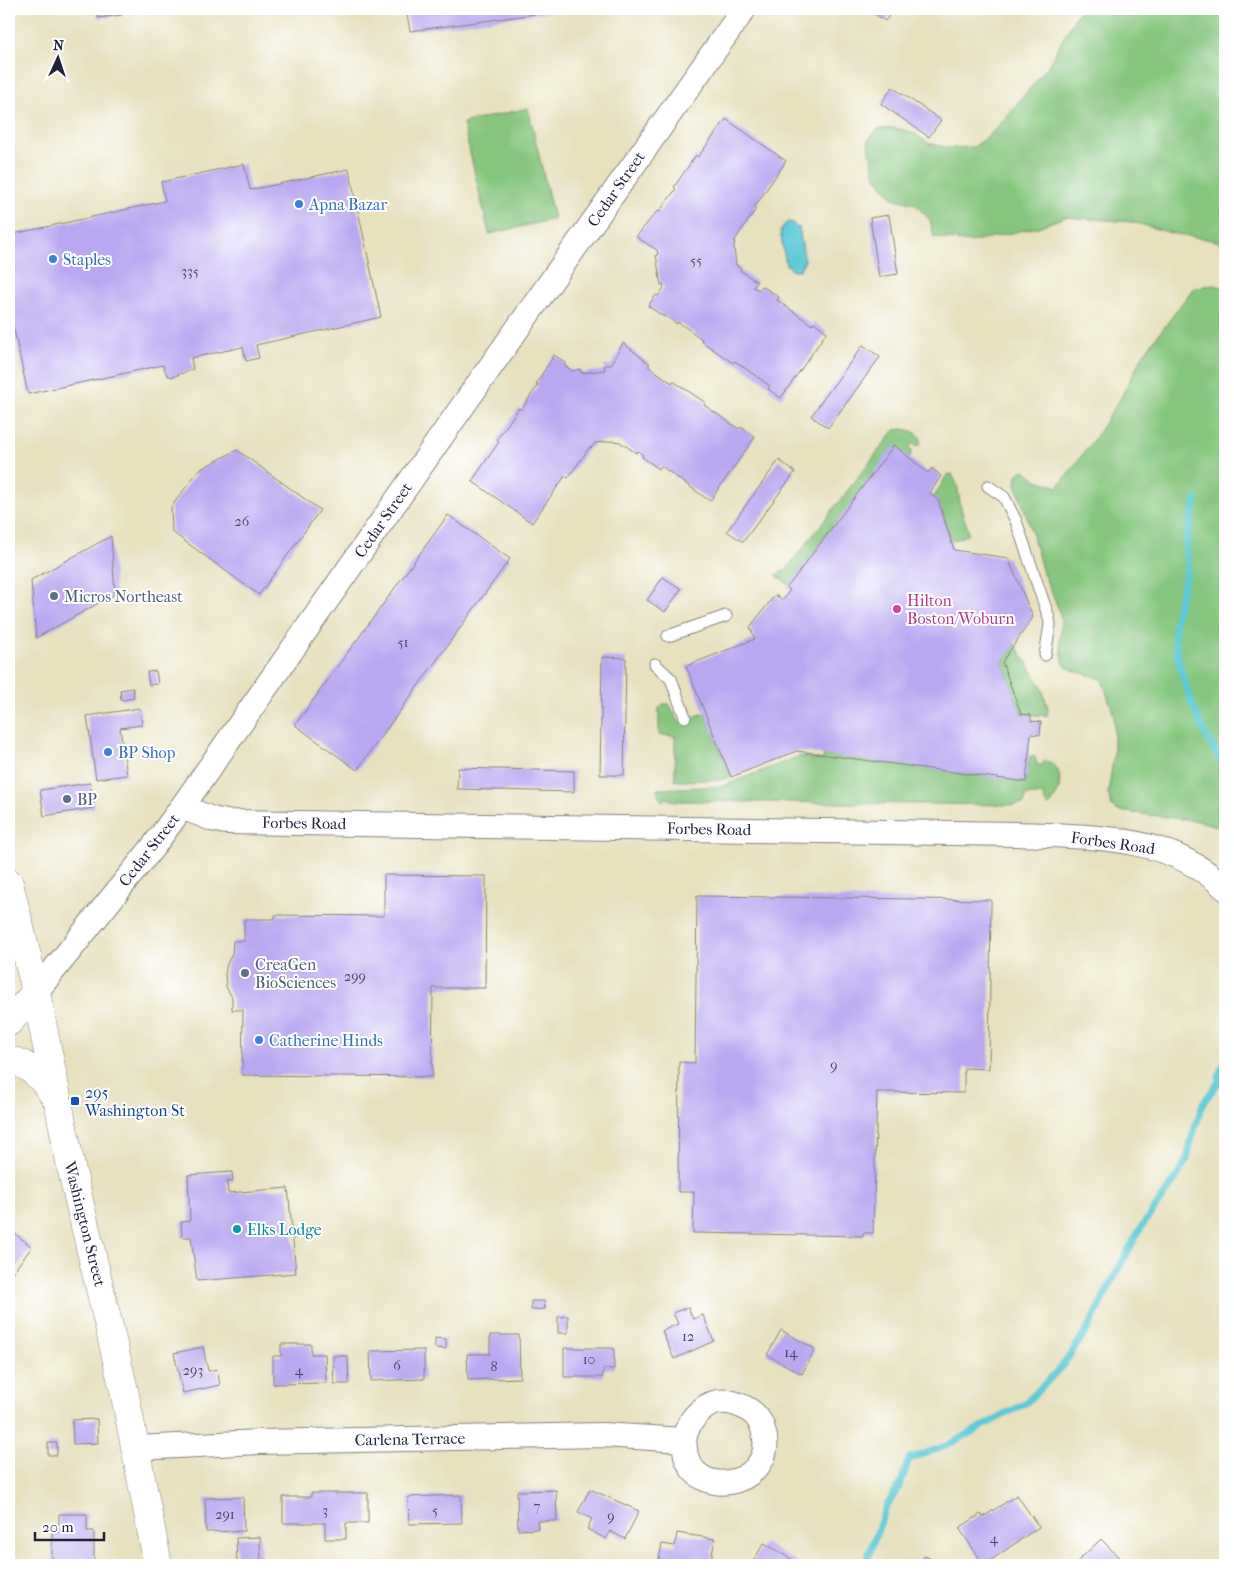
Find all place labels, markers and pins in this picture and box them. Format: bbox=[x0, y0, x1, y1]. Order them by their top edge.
place label: Apna Bazar bbox=[308, 195, 387, 214]
marker: Apna Bazar bbox=[293, 198, 305, 210]
place label: Staples bbox=[63, 250, 111, 269]
marker: Staples bbox=[47, 253, 59, 265]
place label: Micros Northeast bbox=[64, 587, 183, 606]
marker: Micros Northeast bbox=[48, 590, 60, 602]
place label: Hilton Boston/Woburn bbox=[907, 591, 1015, 628]
marker: Hilton Boston/Woburn bbox=[891, 603, 903, 615]
place label: BP Shop bbox=[118, 743, 176, 762]
marker: BP Shop bbox=[102, 746, 114, 758]
place label: BP bbox=[77, 790, 97, 809]
marker: BP bbox=[61, 793, 73, 805]
place label: CreaGen BioSciences bbox=[255, 955, 336, 992]
marker: CreaGen BioSciences bbox=[239, 967, 251, 979]
place label: Catherine Hinds bbox=[269, 1031, 383, 1050]
marker: Catherine Hinds bbox=[253, 1034, 265, 1046]
place label: 295 Washington St bbox=[84, 1083, 185, 1120]
marker: 295 Washington St bbox=[69, 1095, 81, 1107]
place label: Elks Lodge bbox=[247, 1220, 322, 1239]
marker: Elks Lodge bbox=[231, 1223, 243, 1235]

